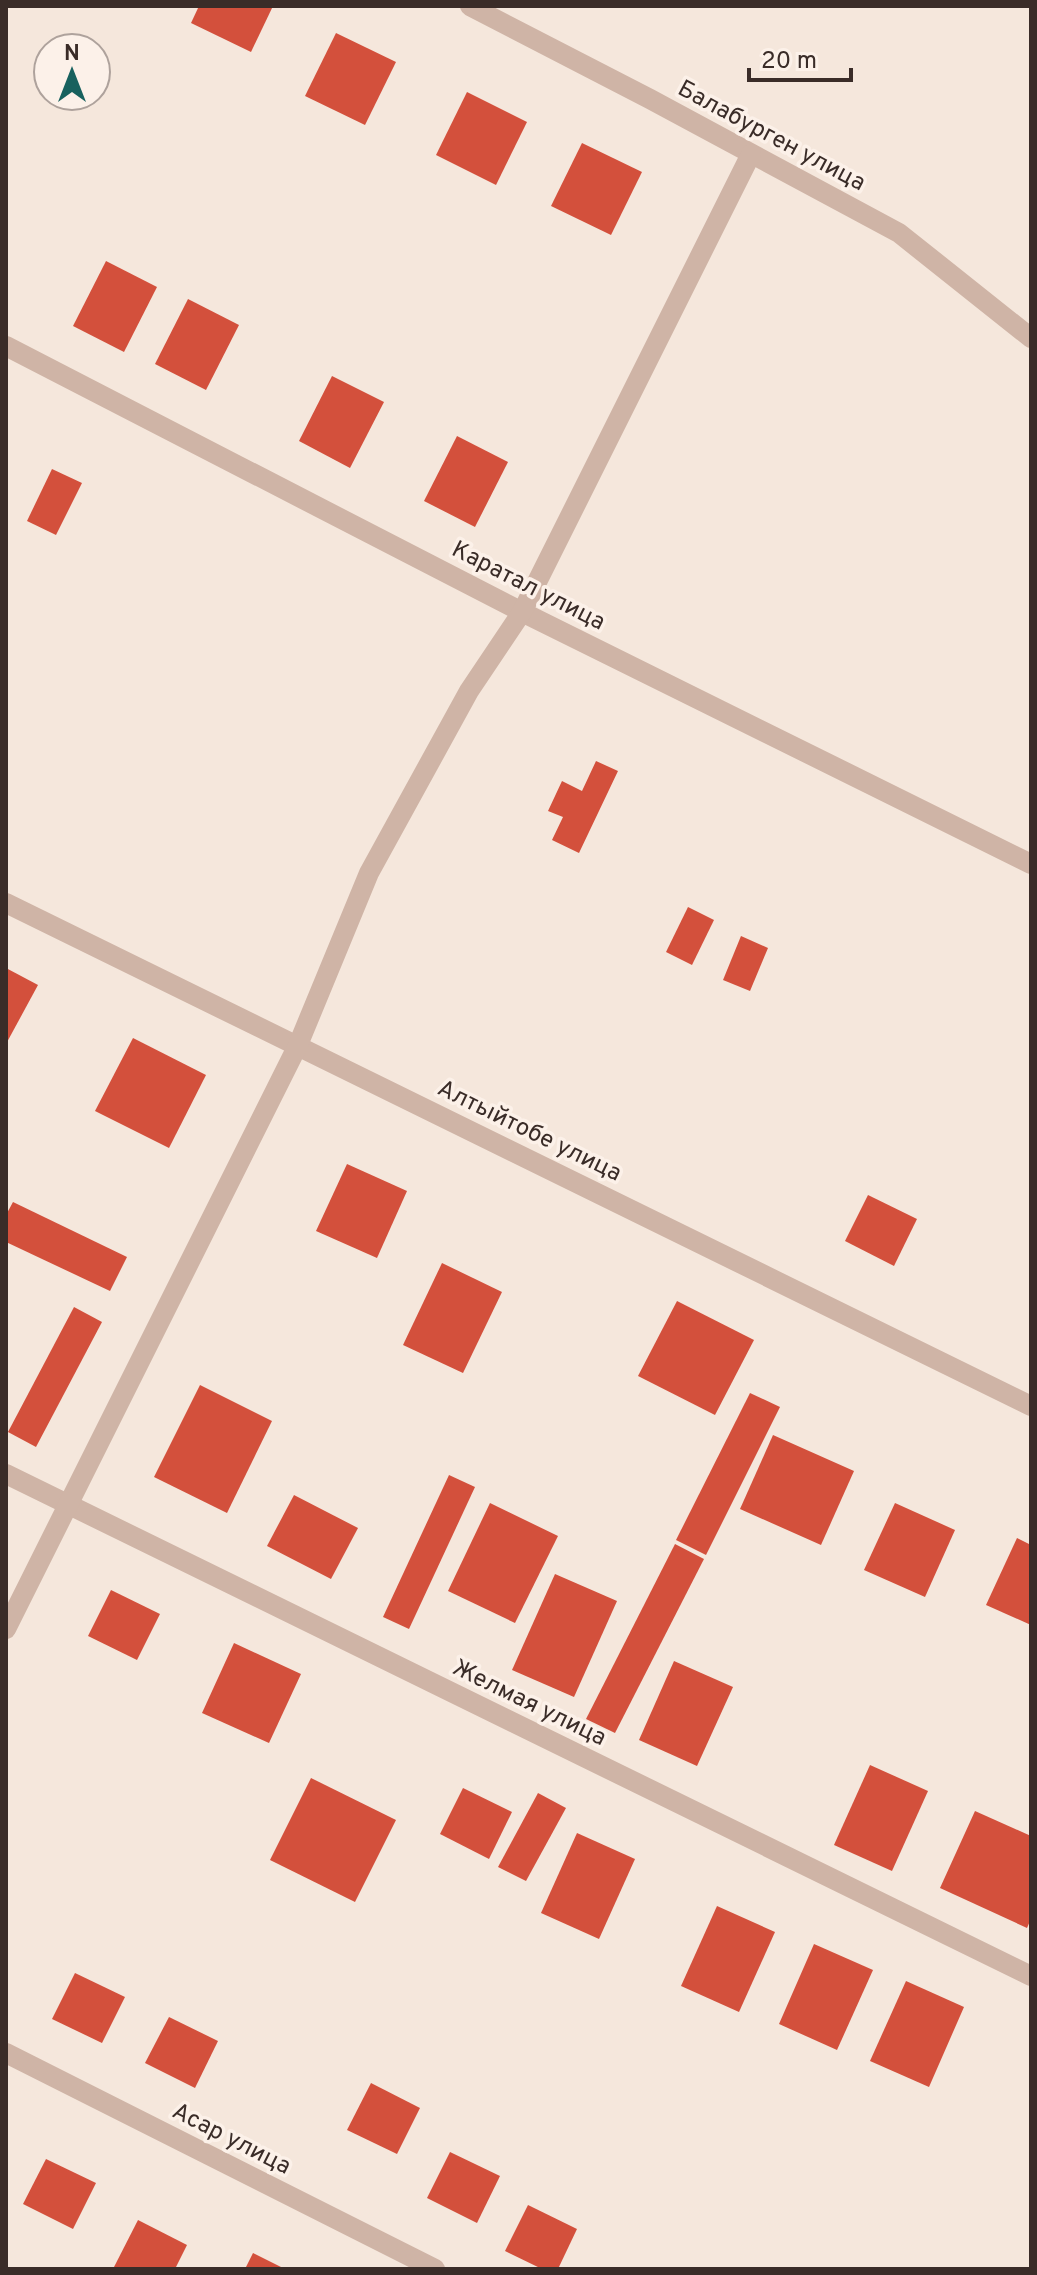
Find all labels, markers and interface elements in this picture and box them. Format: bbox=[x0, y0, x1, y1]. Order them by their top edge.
north arrow bbox=[32, 32, 112, 112]
scale bar bbox=[749, 32, 851, 82]
text: N bbox=[64, 41, 80, 68]
text: 20 m bbox=[761, 47, 817, 77]
street label: Балабурген улица bbox=[672, 75, 870, 199]
street label: Каратал улица bbox=[446, 535, 610, 638]
street label: Алтыйтобе улица bbox=[432, 1074, 626, 1189]
street label: Желмая улица bbox=[447, 1654, 611, 1754]
street label: Асар улица bbox=[167, 2097, 296, 2183]

